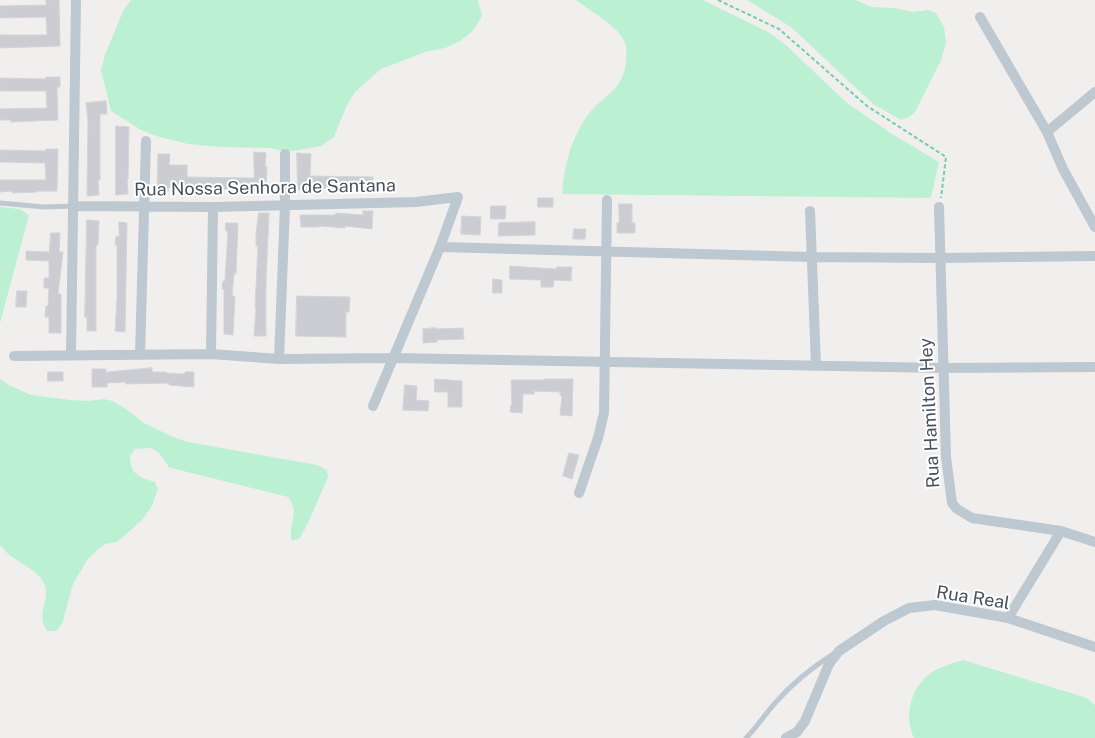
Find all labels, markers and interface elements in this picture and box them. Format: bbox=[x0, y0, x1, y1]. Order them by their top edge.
street label: Rua Nossa Senhora de Santana bbox=[134, 175, 396, 201]
street label: Rua Hamilton Hey bbox=[915, 337, 945, 489]
street label: Rua Real bbox=[935, 582, 1011, 614]

